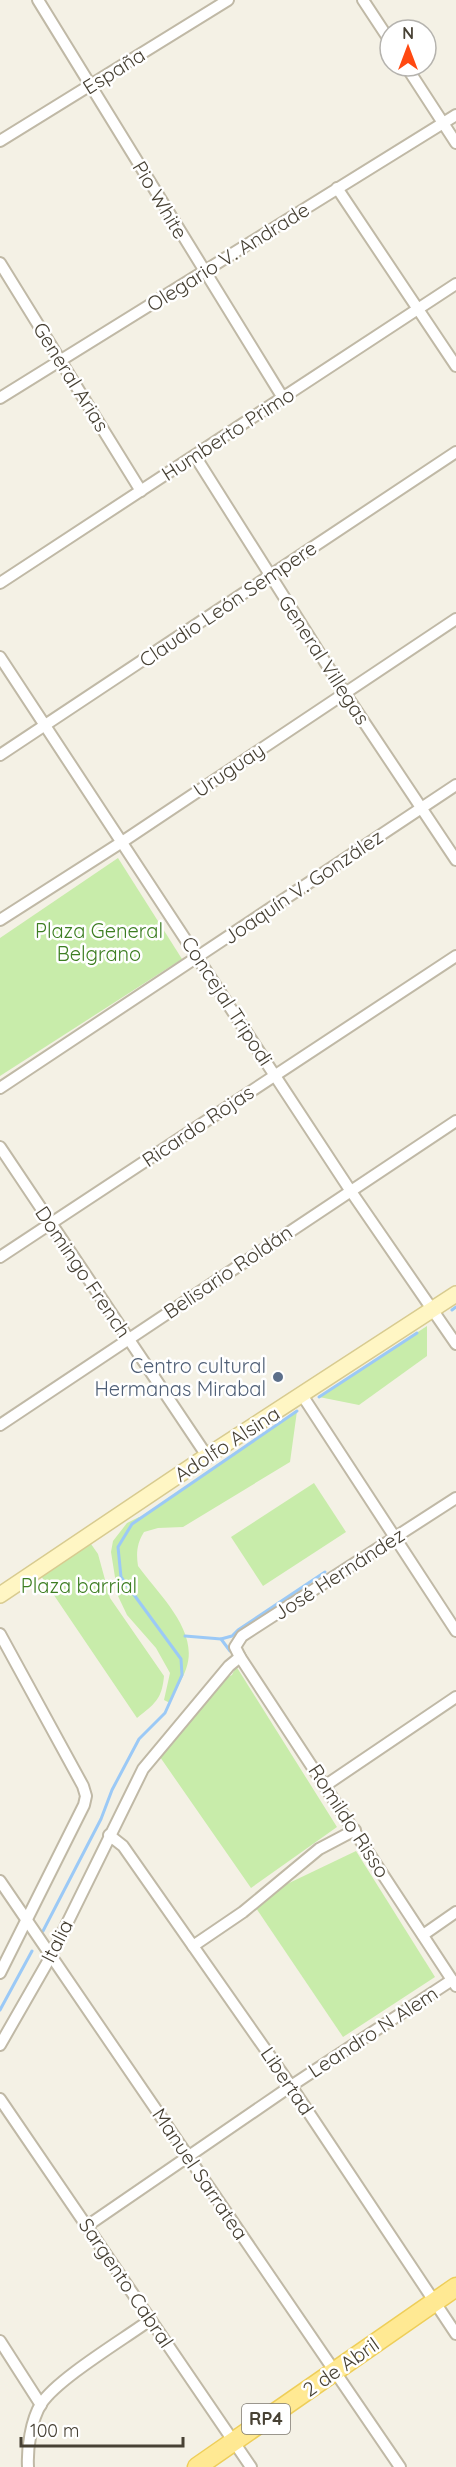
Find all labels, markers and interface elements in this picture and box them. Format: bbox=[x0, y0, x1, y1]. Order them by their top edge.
north arrow bbox=[378, 18, 438, 78]
text: N bbox=[402, 23, 414, 43]
street label: España bbox=[78, 42, 149, 99]
street label: Pio White bbox=[127, 156, 193, 243]
street label: Olegario V. Andrade bbox=[142, 196, 314, 317]
street label: General Arias bbox=[28, 317, 115, 436]
street label: Humberto Primo bbox=[157, 381, 299, 486]
street label: Claudio León Sempere bbox=[134, 535, 321, 672]
street label: General Villegas bbox=[273, 590, 376, 729]
street label: Uruguay bbox=[188, 737, 269, 802]
street label: Joaquín V. González bbox=[218, 824, 387, 949]
park label: Plaza General Belgrano bbox=[35, 918, 163, 966]
street label: Concejal Tripodi bbox=[176, 931, 279, 1070]
street label: Ricardo Rojas bbox=[137, 1079, 258, 1172]
street label: Domingo French bbox=[30, 1201, 137, 1342]
street label: Belisario Roldán bbox=[159, 1219, 297, 1324]
place label: Centro cultural Hermanas Mirabal bbox=[94, 1353, 266, 1401]
marker: Centro cultural Hermanas Mirabal bbox=[271, 1370, 285, 1384]
street label: Adolfo Alsina bbox=[169, 1400, 284, 1487]
street label: José Hernández bbox=[268, 1522, 409, 1625]
park label: Plaza barrial bbox=[21, 1573, 137, 1598]
street label: Romildo Risso bbox=[303, 1759, 395, 1882]
street label: Italia bbox=[35, 1915, 78, 1966]
street label: Leandro N Alem bbox=[303, 1980, 442, 2083]
street label: Libertad bbox=[256, 2042, 319, 2120]
street label: Manuel Sarratea bbox=[147, 2103, 254, 2244]
street label: Sargento Cabral bbox=[74, 2213, 179, 2352]
street label: 2 de Abril bbox=[298, 2331, 384, 2402]
road number: RP4 bbox=[242, 2404, 290, 2434]
scale bar bbox=[21, 2410, 183, 2448]
text: 100 m bbox=[30, 2419, 79, 2442]

